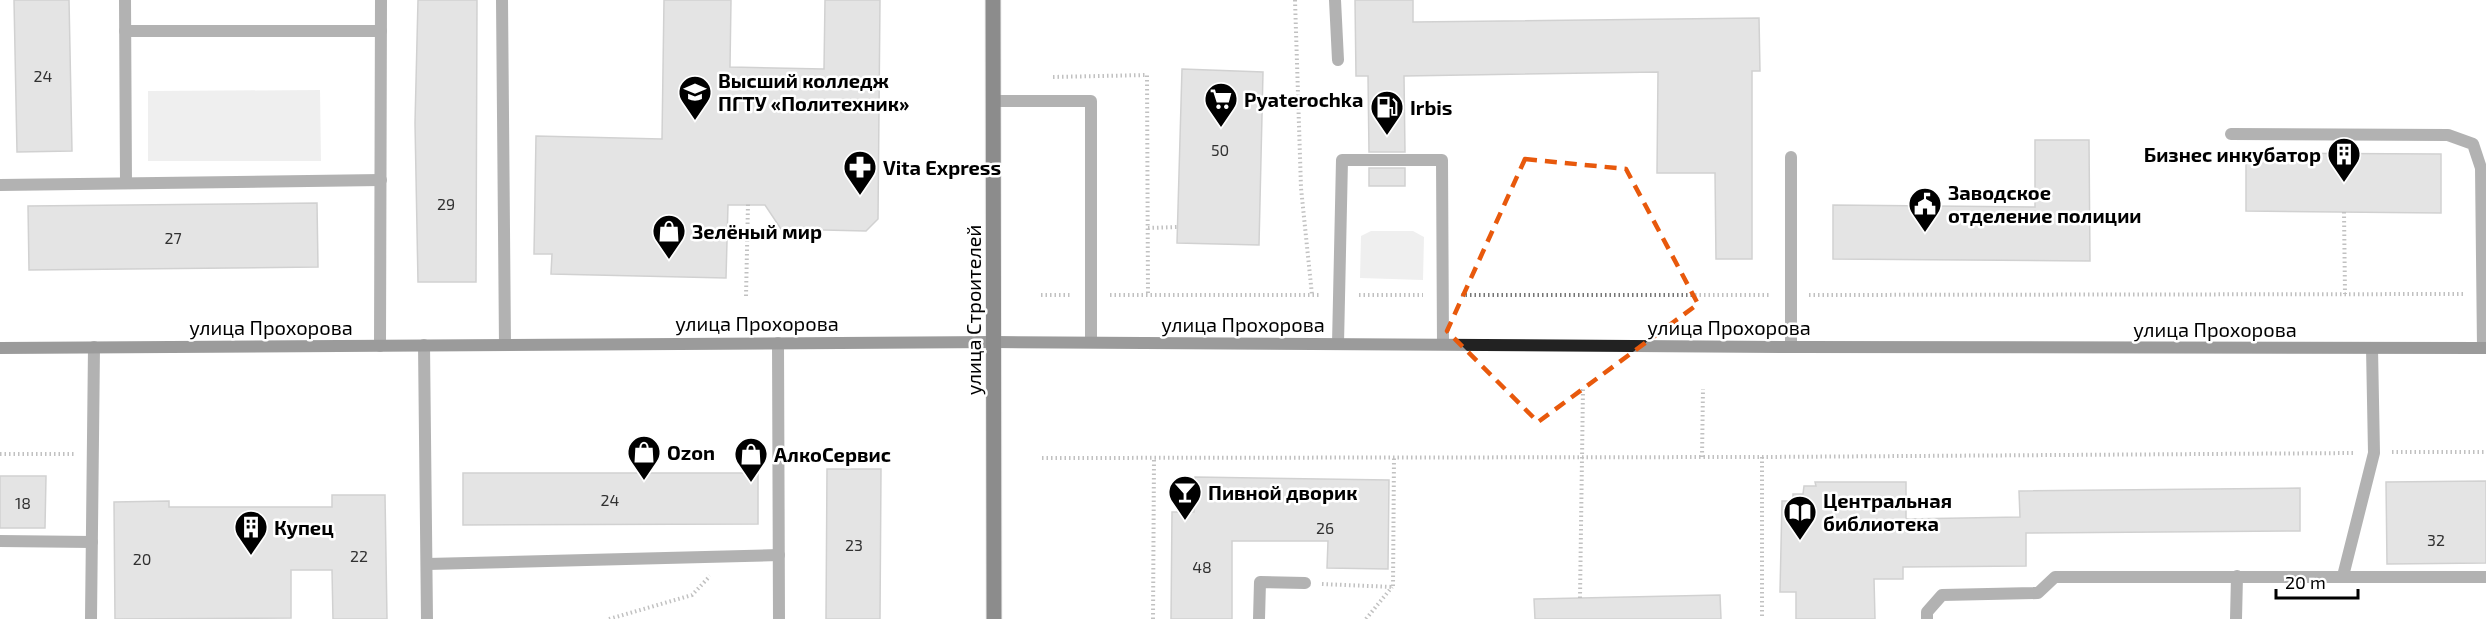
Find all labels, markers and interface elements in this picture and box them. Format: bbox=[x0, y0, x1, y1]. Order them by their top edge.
house number: 24 bbox=[34, 66, 53, 85]
place label: Высший колледж ПГТУ «Политехник» bbox=[718, 68, 909, 115]
school or university icon: Высший колледж ПГТУ «Политехник» bbox=[677, 74, 713, 121]
supermarket icon: Pyaterochka bbox=[1203, 81, 1239, 128]
place label: Pyaterochka bbox=[1244, 87, 1363, 112]
fuel station icon: Irbis bbox=[1369, 89, 1405, 136]
place label: Irbis bbox=[1410, 95, 1452, 119]
building icon: Бизнес инкубатор bbox=[2326, 136, 2362, 183]
house number: 50 bbox=[1211, 140, 1229, 159]
place label: Бизнес инкубатор bbox=[2144, 142, 2321, 166]
pharmacy icon: Vita Express bbox=[842, 149, 878, 196]
place label: Vita Express bbox=[883, 155, 1001, 179]
place label: Заводское отделение полиции bbox=[1948, 180, 2142, 227]
public building icon: Заводское отделение полиции bbox=[1907, 186, 1943, 233]
house number: 29 bbox=[437, 194, 455, 213]
shop icon: Зелёный мир bbox=[651, 213, 687, 260]
place label: Зелёный мир bbox=[692, 219, 822, 243]
street label: улица Строителей bbox=[961, 225, 986, 395]
house number: 27 bbox=[164, 228, 182, 247]
street label: улица Прохорова bbox=[675, 311, 839, 336]
street label: улица Прохорова bbox=[1161, 312, 1325, 337]
street label: улица Прохорова bbox=[189, 315, 353, 340]
street label: улица Прохорова bbox=[1647, 315, 1811, 340]
street label: улица Прохорова bbox=[2133, 317, 2297, 342]
shop icon: Ozon bbox=[626, 434, 662, 481]
shop icon: АлкоСервис bbox=[733, 436, 769, 483]
place label: Ozon bbox=[667, 440, 715, 464]
place label: АлкоСервис bbox=[774, 442, 891, 466]
bar icon: Пивной дворик bbox=[1167, 474, 1203, 521]
place label: Пивной дворик bbox=[1208, 480, 1357, 504]
place label: Центральная библиотека bbox=[1823, 488, 1952, 535]
house number: 24 bbox=[601, 490, 620, 509]
house number: 18 bbox=[15, 493, 31, 512]
library icon: Центральная библиотека bbox=[1782, 494, 1818, 541]
building icon: Купец bbox=[233, 509, 269, 556]
place label: Купец bbox=[274, 515, 334, 539]
house number: 26 bbox=[1316, 518, 1334, 537]
house number: 32 bbox=[2427, 530, 2445, 549]
house number: 23 bbox=[845, 535, 863, 554]
house number: 22 bbox=[350, 546, 368, 565]
house number: 20 bbox=[133, 549, 151, 568]
house number: 48 bbox=[1192, 557, 1212, 576]
scale bar bbox=[2276, 562, 2358, 600]
text: 20 m bbox=[2285, 571, 2326, 593]

